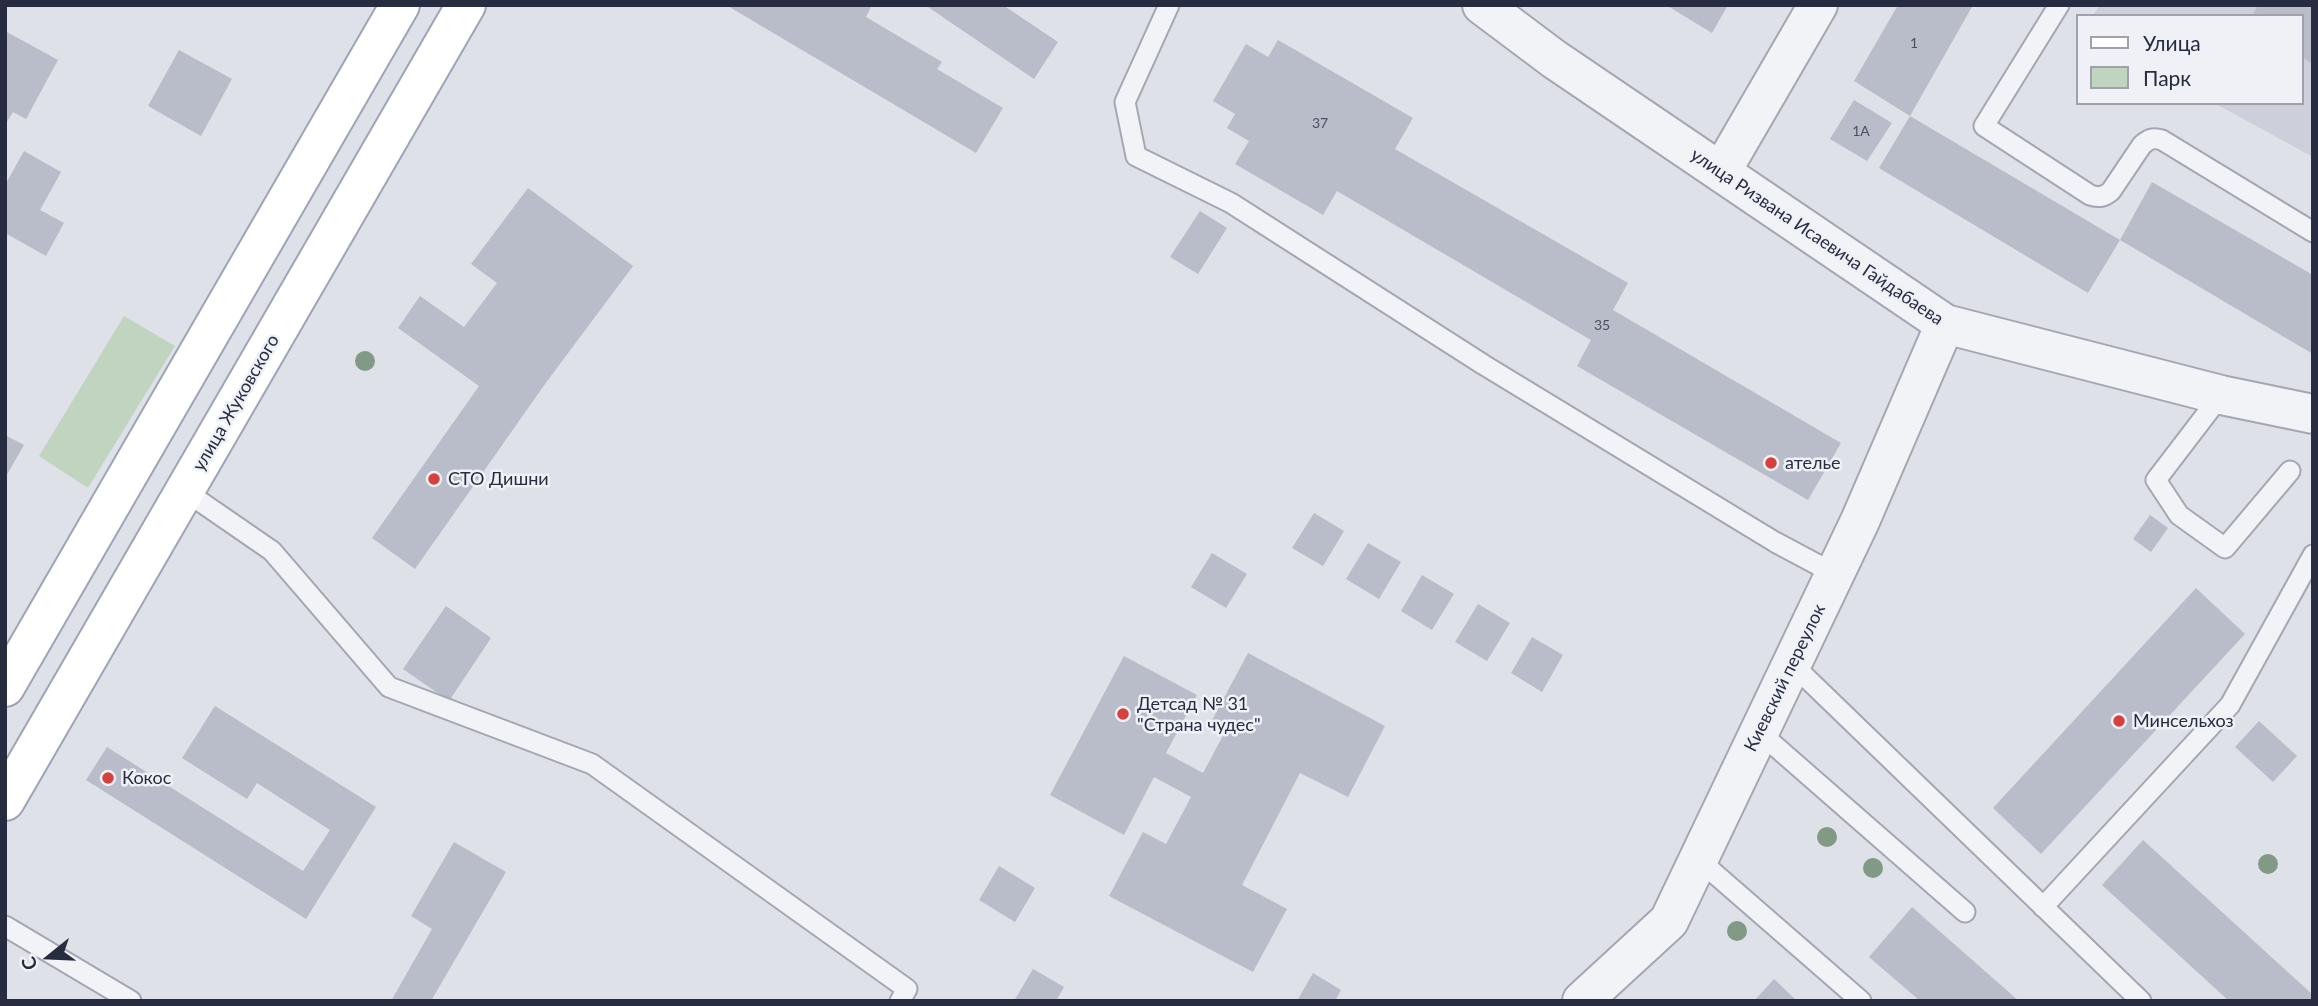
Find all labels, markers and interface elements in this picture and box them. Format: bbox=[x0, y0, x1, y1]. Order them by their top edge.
legend bbox=[2076, 14, 2304, 105]
text: Улица bbox=[2143, 30, 2201, 55]
house number: 1 bbox=[1910, 35, 1918, 51]
text: Парк bbox=[2143, 65, 2191, 90]
house number: 37 bbox=[1312, 115, 1328, 131]
house number: 1А bbox=[1852, 123, 1870, 139]
street label: улица Ризвана Исаевича Гайдабаева bbox=[1686, 144, 1948, 330]
house number: 35 bbox=[1594, 317, 1610, 333]
street label: улица Жуковского bbox=[188, 331, 284, 475]
place label: ателье bbox=[1785, 452, 1841, 474]
marker: ателье bbox=[1763, 455, 1779, 471]
place label: СТО Дишни bbox=[448, 468, 549, 490]
marker: СТО Дишни bbox=[426, 471, 442, 487]
street label: Киевский переулок bbox=[1740, 601, 1830, 755]
place label: Детсад № 31 "Страна чудес" bbox=[1137, 693, 1261, 736]
marker: Детсад № 31 "Страна чудес" bbox=[1115, 706, 1131, 722]
place label: Минсельхоз bbox=[2133, 710, 2234, 732]
marker: Минсельхоз bbox=[2111, 713, 2127, 729]
place label: Кокос bbox=[122, 767, 171, 789]
marker: Кокос bbox=[100, 770, 116, 786]
north arrow bbox=[14, 922, 84, 992]
text: С bbox=[16, 954, 41, 973]

